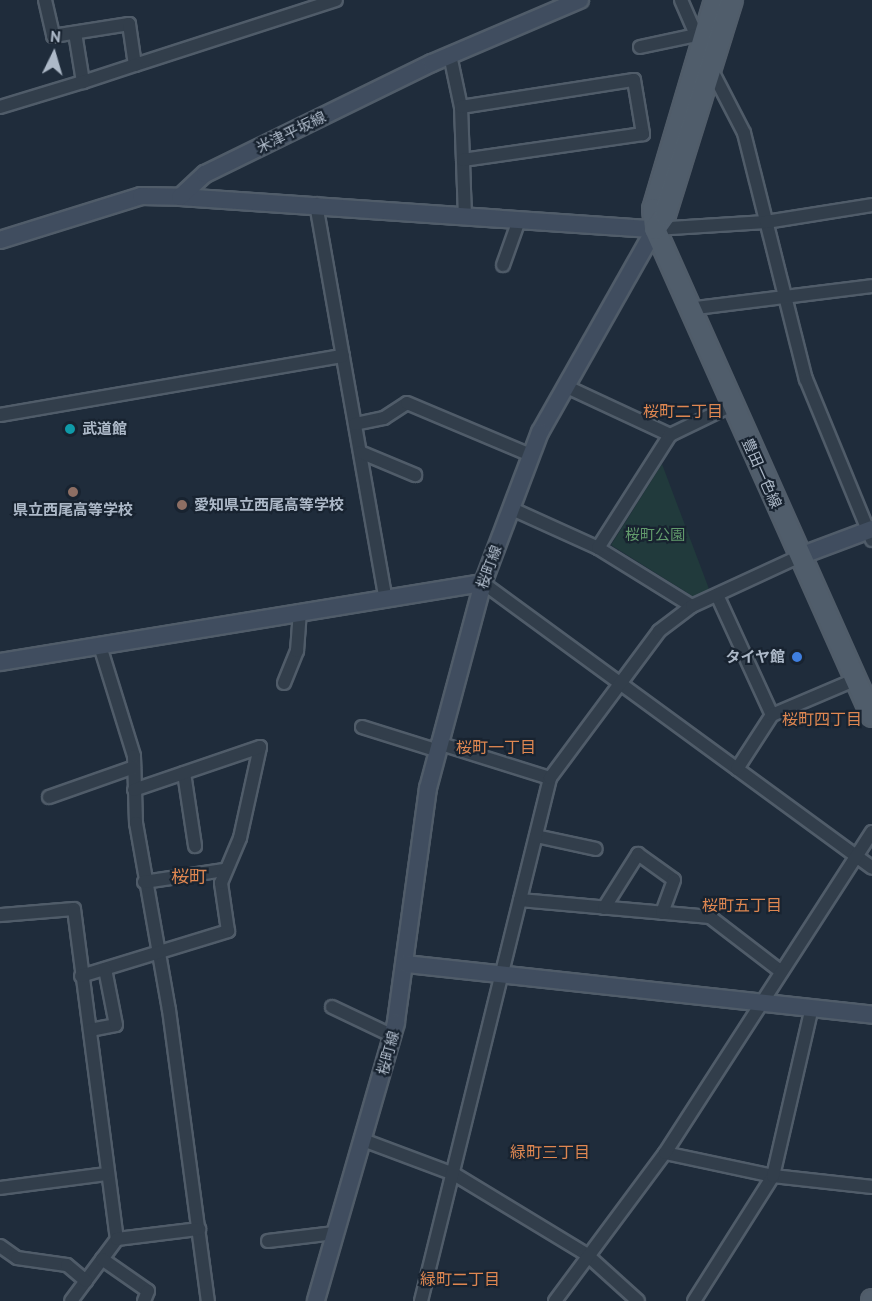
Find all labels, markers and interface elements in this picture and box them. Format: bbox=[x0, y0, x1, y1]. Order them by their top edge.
north arrow bbox=[24, 24, 84, 84]
text: N bbox=[49, 26, 62, 46]
street label: 米津平坂線 bbox=[253, 107, 329, 157]
district label: 桜町二丁目 bbox=[643, 401, 723, 421]
place label: 武道館 bbox=[82, 420, 127, 438]
marker: 武道館 bbox=[63, 422, 77, 436]
street label: 豊田一色線 bbox=[739, 435, 785, 511]
marker: 県立西尾高等学校 bbox=[66, 485, 80, 499]
place label: 愛知県立西尾高等学校 bbox=[194, 496, 344, 514]
marker: 愛知県立西尾高等学校 bbox=[175, 498, 189, 512]
place label: 県立西尾高等学校 bbox=[13, 501, 133, 519]
park label: 桜町公園 bbox=[625, 526, 685, 544]
street label: 桜町線 bbox=[473, 543, 505, 591]
place label: タイヤ館 bbox=[725, 648, 785, 666]
marker: タイヤ館 bbox=[790, 650, 804, 664]
district label: 桜町四丁目 bbox=[782, 709, 862, 729]
district label: 桜町一丁目 bbox=[456, 737, 536, 757]
district label: 桜町 bbox=[171, 866, 207, 888]
district label: 桜町五丁目 bbox=[702, 895, 782, 915]
street label: 桜町線 bbox=[373, 1029, 403, 1077]
district label: 緑町三丁目 bbox=[510, 1142, 590, 1162]
district label: 緑町二丁目 bbox=[420, 1269, 500, 1289]

